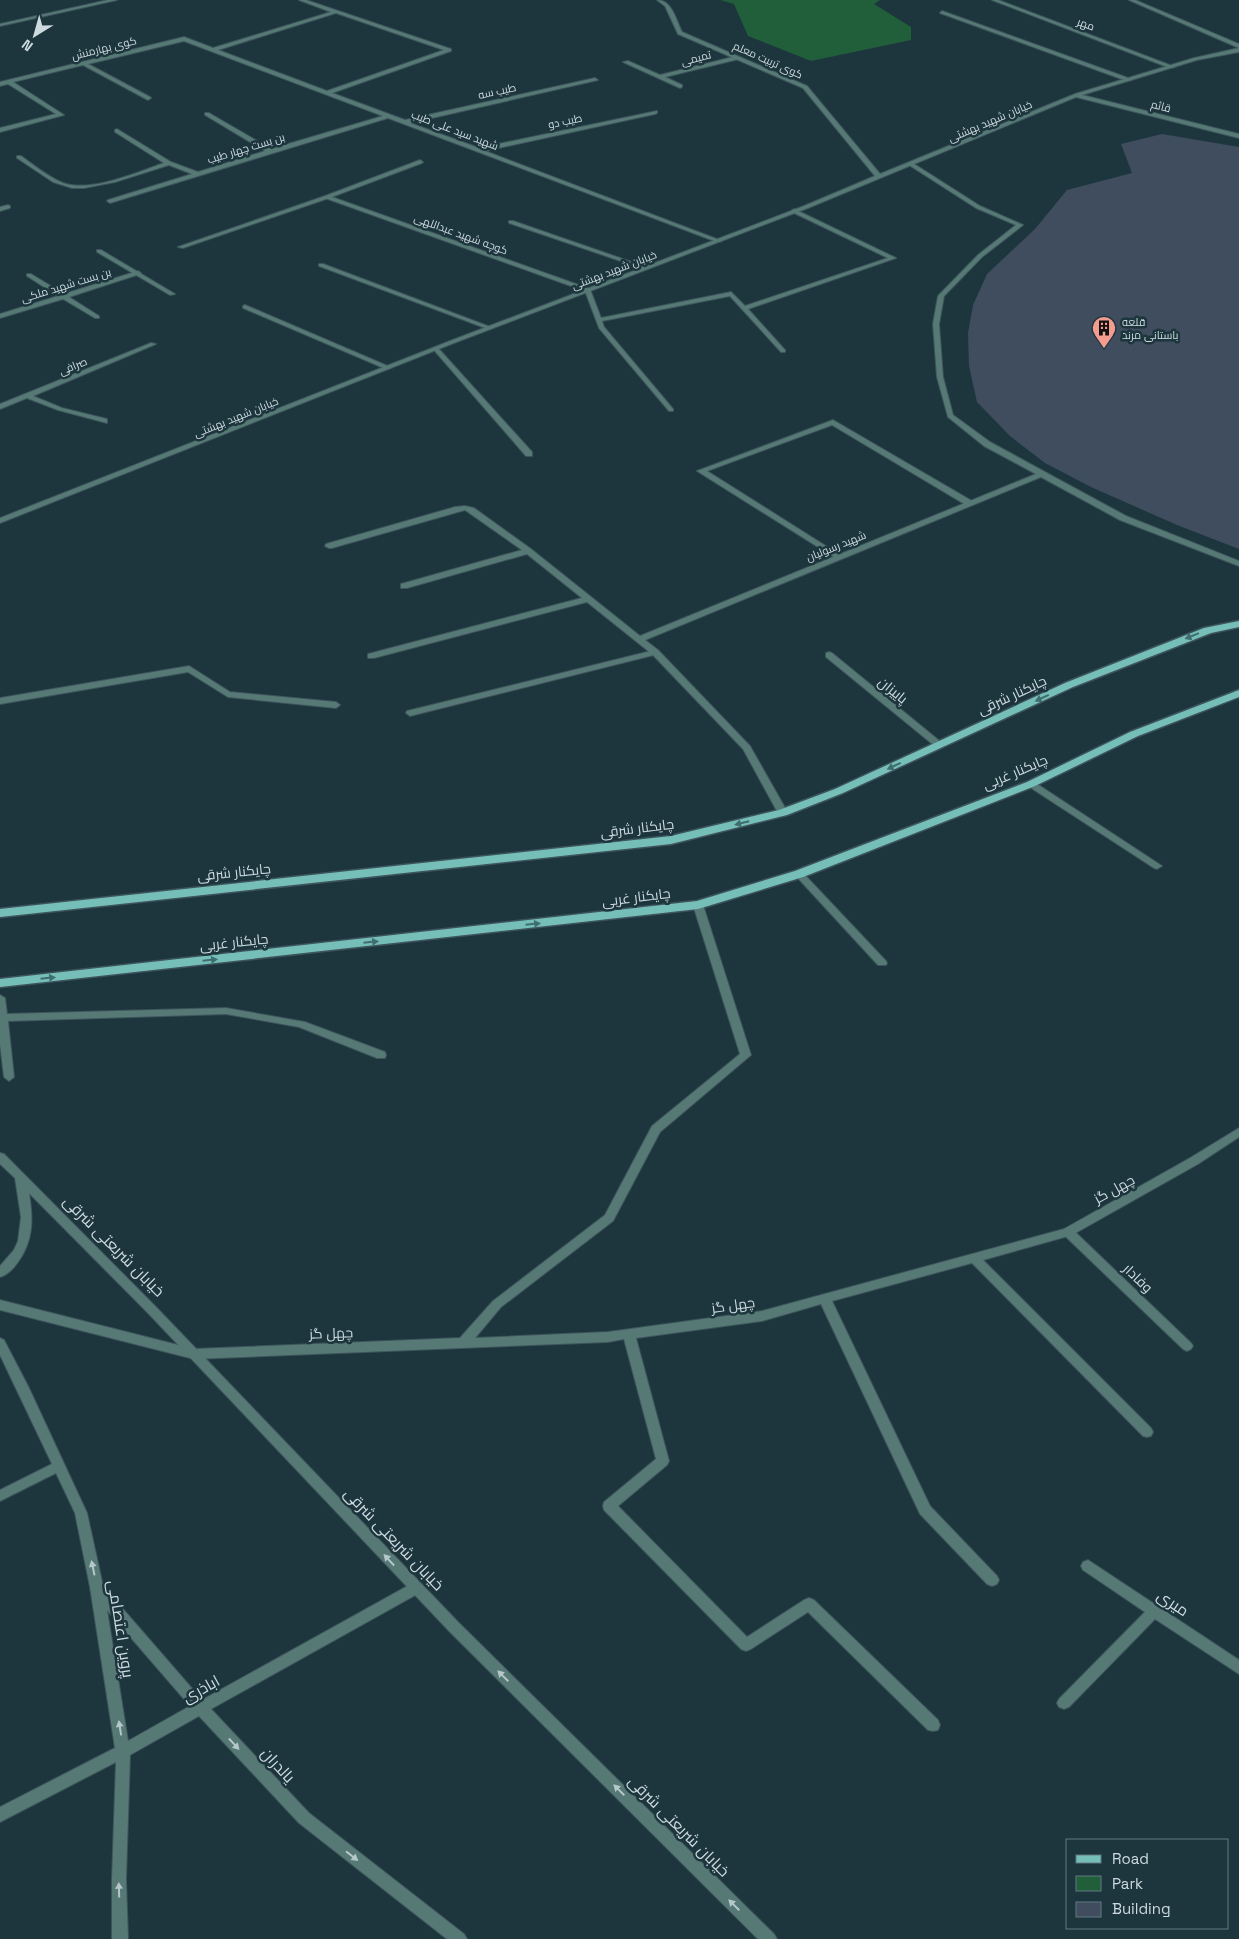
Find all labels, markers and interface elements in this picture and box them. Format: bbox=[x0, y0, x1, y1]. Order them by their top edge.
north arrow bbox=[10, 10, 60, 60]
street label: مهر bbox=[1074, 14, 1097, 34]
street label: کوی بهارمنش bbox=[70, 33, 138, 63]
text: N bbox=[18, 35, 36, 55]
street label: کوی تربیت معلم bbox=[731, 38, 805, 83]
street label: تمیمی bbox=[679, 47, 713, 69]
street label: طیب سه bbox=[477, 80, 517, 102]
street label: خیابان شهید بهشتی bbox=[946, 97, 1034, 145]
street label: قائم bbox=[1149, 97, 1172, 116]
street label: شهید سید علی طیب bbox=[409, 107, 501, 153]
street label: طیب دو bbox=[547, 111, 583, 131]
street label: بن بست چهار طیب bbox=[206, 130, 287, 166]
street label: کوچه شهید عبداللهی bbox=[412, 211, 510, 258]
street label: خیابان شهید بهشتی bbox=[570, 247, 658, 293]
street label: بن بست شهید ملکی bbox=[19, 265, 113, 305]
building icon: قلعه باستانی مرند bbox=[1091, 315, 1117, 349]
place label: قلعه باستانی مرند bbox=[1122, 315, 1178, 342]
street label: صرافی bbox=[57, 354, 89, 378]
street label: خیابان شهید بهشتی bbox=[192, 394, 280, 440]
street label: شهید رسولیان bbox=[804, 528, 868, 564]
one-way arrow bbox=[1185, 633, 1199, 641]
street label: چایکنار شرقی bbox=[975, 671, 1050, 720]
street label: پاییزان bbox=[874, 673, 912, 708]
one-way arrow bbox=[1035, 694, 1049, 702]
street label: چایکنار غربی bbox=[980, 750, 1051, 795]
one-way arrow bbox=[887, 762, 901, 770]
street label: چایکنار شرقی bbox=[599, 815, 675, 842]
one-way arrow bbox=[735, 819, 750, 827]
street label: چایکنار شرقی bbox=[196, 859, 272, 886]
street label: چایکنار غربی bbox=[601, 884, 671, 911]
one-way arrow bbox=[525, 920, 541, 928]
street label: چایکنار غربی bbox=[199, 929, 269, 956]
one-way arrow bbox=[364, 938, 380, 946]
one-way arrow bbox=[202, 956, 218, 964]
one-way arrow bbox=[41, 974, 57, 982]
street label: چهل گز bbox=[1089, 1170, 1138, 1209]
street label: خیابان شریعتی شرقی bbox=[59, 1191, 169, 1301]
street label: وفادار bbox=[1119, 1259, 1157, 1296]
street label: چهل گز bbox=[709, 1293, 756, 1318]
street label: چهل گز bbox=[308, 1323, 353, 1344]
street label: خیابان شریعتی شرقی bbox=[339, 1483, 449, 1595]
one-way arrow bbox=[383, 1555, 395, 1567]
one-way arrow bbox=[89, 1560, 97, 1575]
street label: پروین اعتصامی bbox=[102, 1579, 139, 1680]
street label: میری bbox=[1153, 1585, 1193, 1621]
street label: اباذری bbox=[179, 1670, 223, 1708]
one-way arrow bbox=[497, 1670, 509, 1682]
one-way arrow bbox=[115, 1720, 123, 1736]
one-way arrow bbox=[228, 1738, 240, 1750]
street label: یالدران bbox=[256, 1743, 300, 1788]
street label: خیابان شریعتی شرقی bbox=[624, 1771, 734, 1881]
one-way arrow bbox=[613, 1785, 625, 1797]
legend bbox=[1066, 1839, 1229, 1929]
text: Road bbox=[1112, 1849, 1149, 1868]
one-way arrow bbox=[345, 1850, 358, 1861]
text: Park bbox=[1112, 1874, 1143, 1893]
one-way arrow bbox=[115, 1882, 123, 1898]
one-way arrow bbox=[729, 1899, 741, 1911]
text: Building bbox=[1112, 1899, 1171, 1918]

